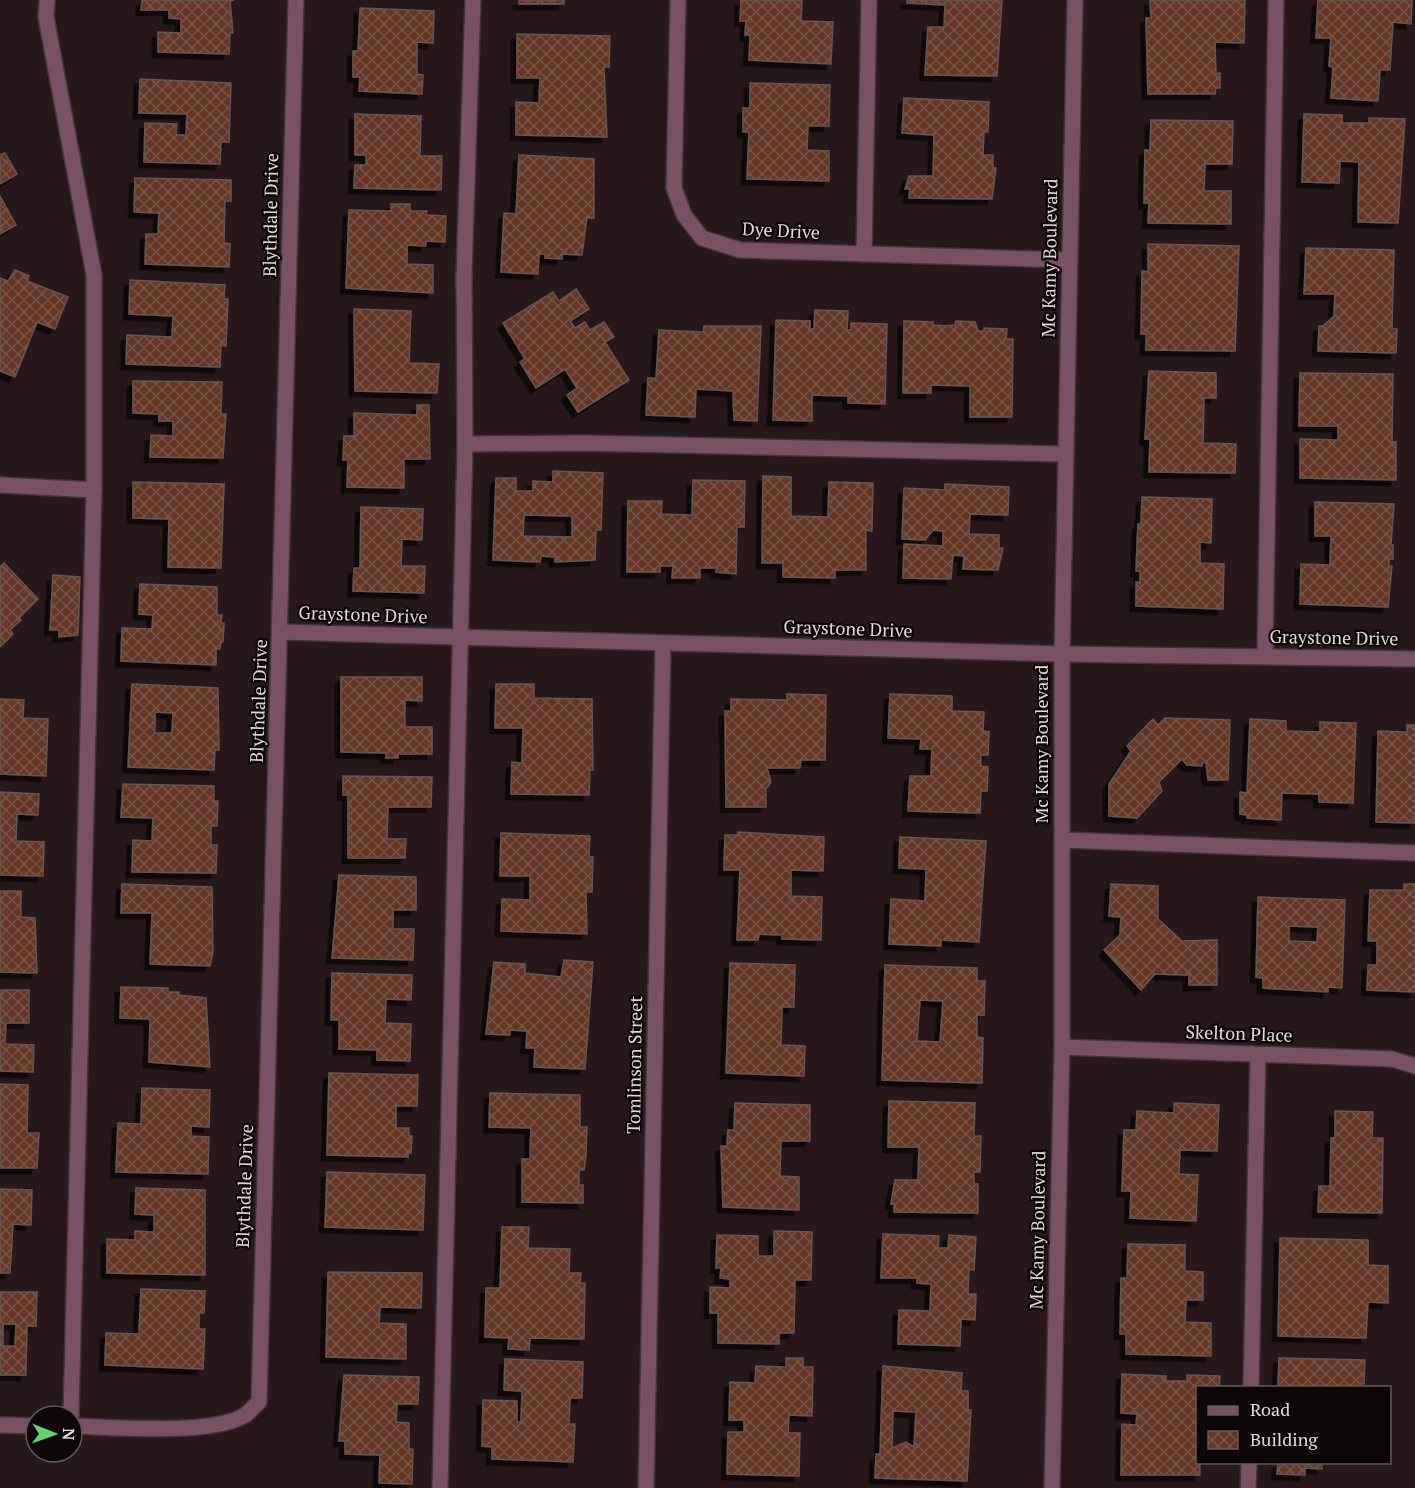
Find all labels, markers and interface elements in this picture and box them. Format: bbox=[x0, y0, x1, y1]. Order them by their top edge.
street label: Blythdale Drive bbox=[257, 153, 283, 277]
street label: Mc Kamy Boulevard bbox=[1036, 178, 1062, 338]
street label: Dye Drive bbox=[742, 216, 821, 244]
street label: Graystone Drive bbox=[298, 600, 428, 628]
street label: Graystone Drive bbox=[783, 614, 913, 642]
street label: Graystone Drive bbox=[1269, 624, 1399, 650]
street label: Blythdale Drive bbox=[244, 639, 272, 763]
street label: Mc Kamy Boulevard bbox=[1029, 665, 1053, 823]
street label: Tomlinson Street bbox=[621, 996, 647, 1134]
street label: Skelton Place bbox=[1185, 1019, 1293, 1047]
street label: Blythdale Drive bbox=[230, 1124, 258, 1248]
street label: Mc Kamy Boulevard bbox=[1024, 1150, 1050, 1310]
legend bbox=[1196, 1386, 1391, 1464]
text: Road bbox=[1250, 1397, 1290, 1421]
north arrow bbox=[24, 1404, 84, 1464]
text: Building bbox=[1250, 1427, 1318, 1451]
text: N bbox=[58, 1428, 80, 1441]

